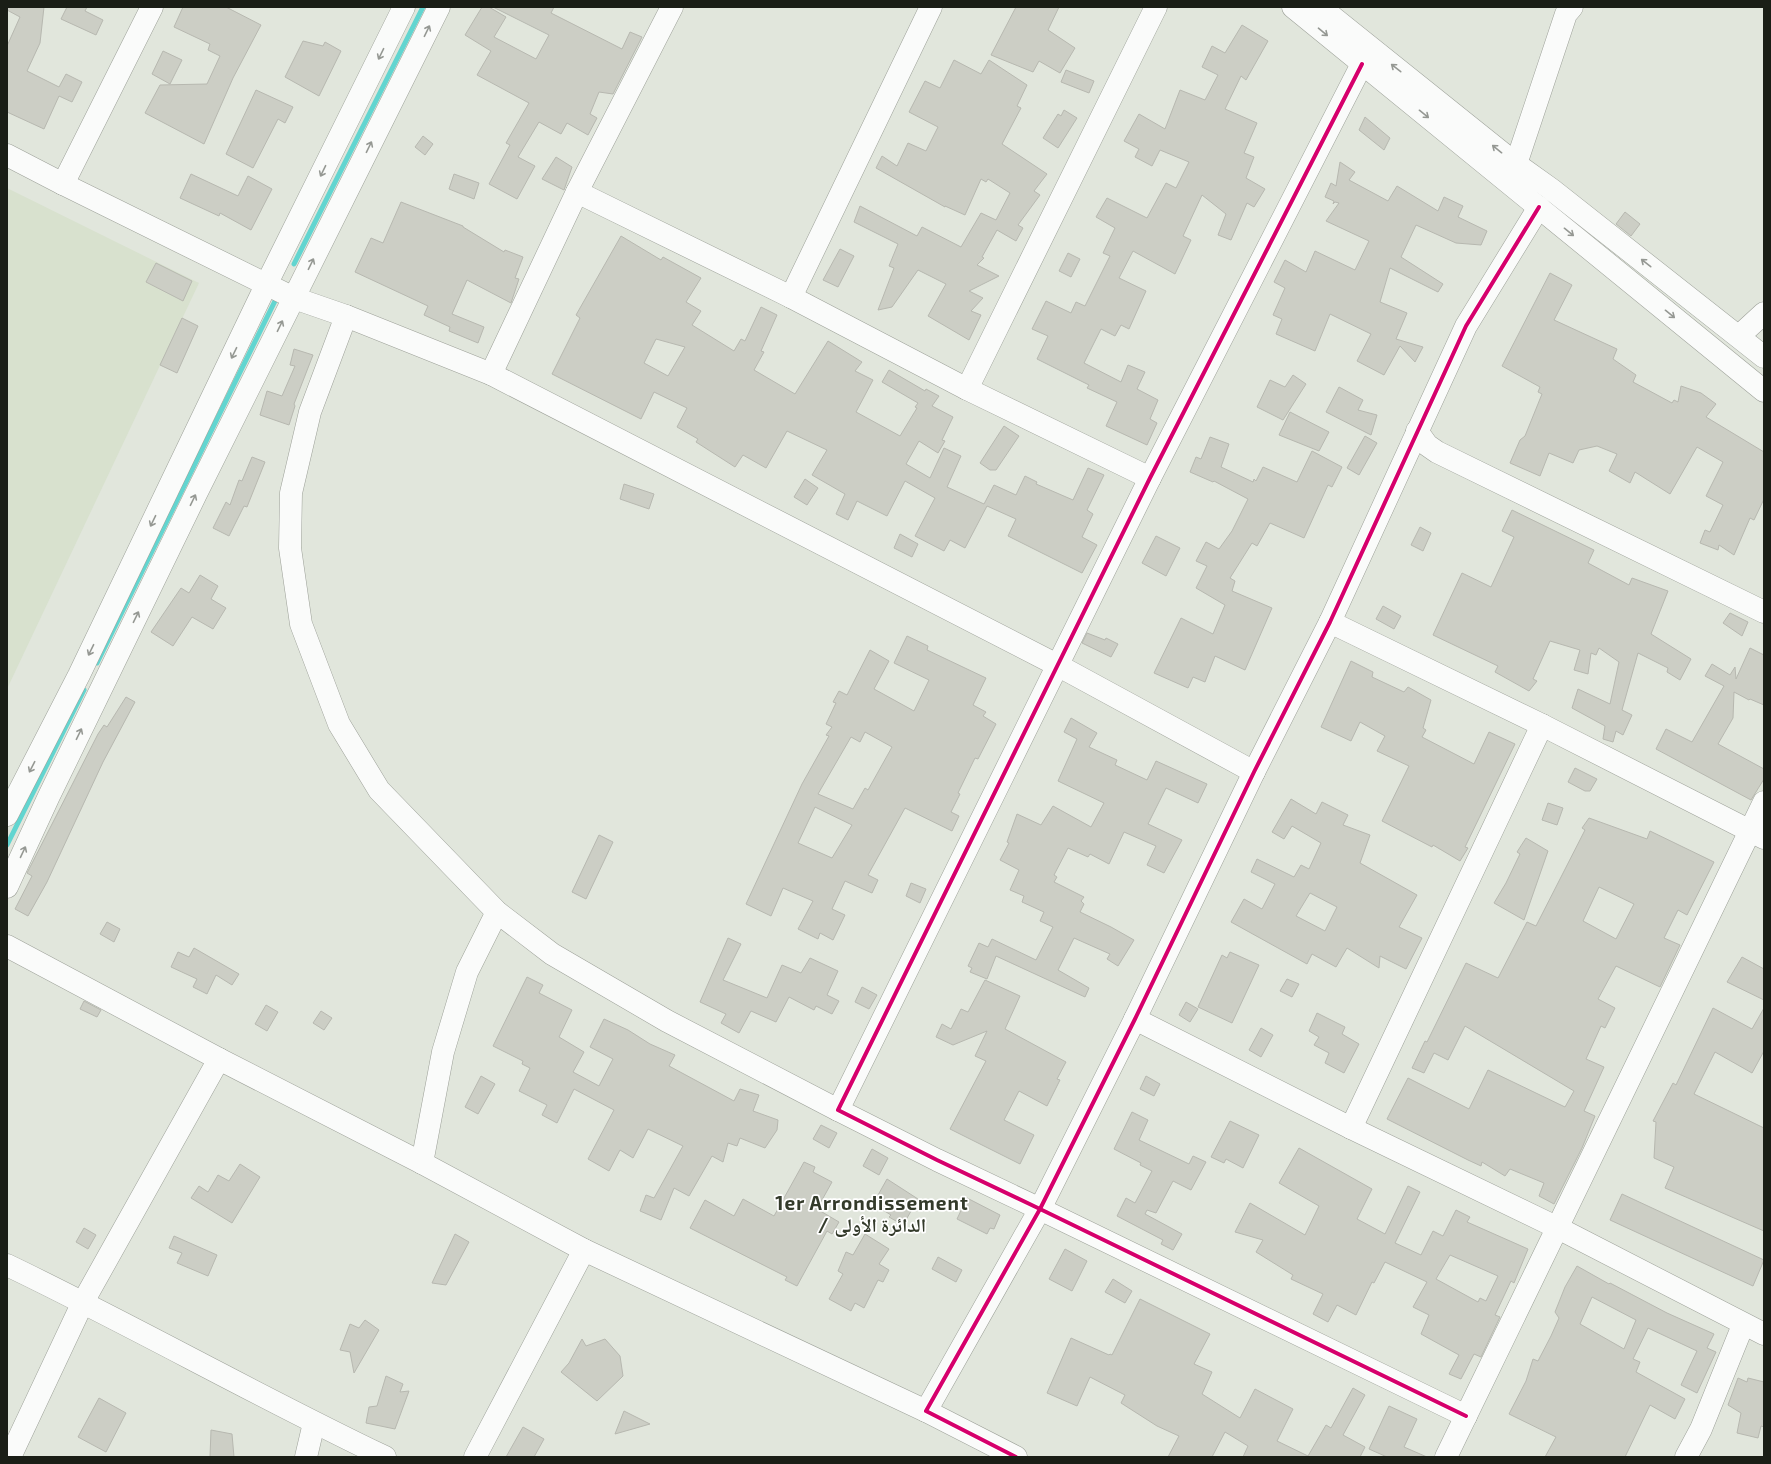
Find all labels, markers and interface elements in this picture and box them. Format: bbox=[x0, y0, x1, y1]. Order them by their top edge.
one-way arrow bbox=[424, 25, 431, 37]
one-way arrow bbox=[1317, 27, 1328, 36]
one-way arrow bbox=[377, 48, 384, 60]
one-way arrow bbox=[1390, 63, 1401, 72]
one-way arrow bbox=[1418, 109, 1429, 118]
one-way arrow bbox=[366, 141, 373, 153]
one-way arrow bbox=[1492, 144, 1503, 153]
one-way arrow bbox=[319, 165, 326, 177]
one-way arrow bbox=[1564, 227, 1574, 236]
one-way arrow bbox=[308, 258, 315, 270]
one-way arrow bbox=[1640, 259, 1651, 268]
one-way arrow bbox=[1664, 309, 1675, 318]
one-way arrow bbox=[277, 320, 284, 332]
one-way arrow bbox=[230, 347, 237, 359]
one-way arrow bbox=[190, 495, 197, 507]
one-way arrow bbox=[149, 514, 156, 526]
one-way arrow bbox=[133, 611, 140, 623]
one-way arrow bbox=[87, 644, 94, 656]
one-way arrow bbox=[76, 728, 83, 740]
one-way arrow bbox=[28, 760, 35, 772]
one-way arrow bbox=[20, 846, 27, 858]
district label: 1er Arrondissement / الدائرة الأولى bbox=[775, 1191, 969, 1237]

